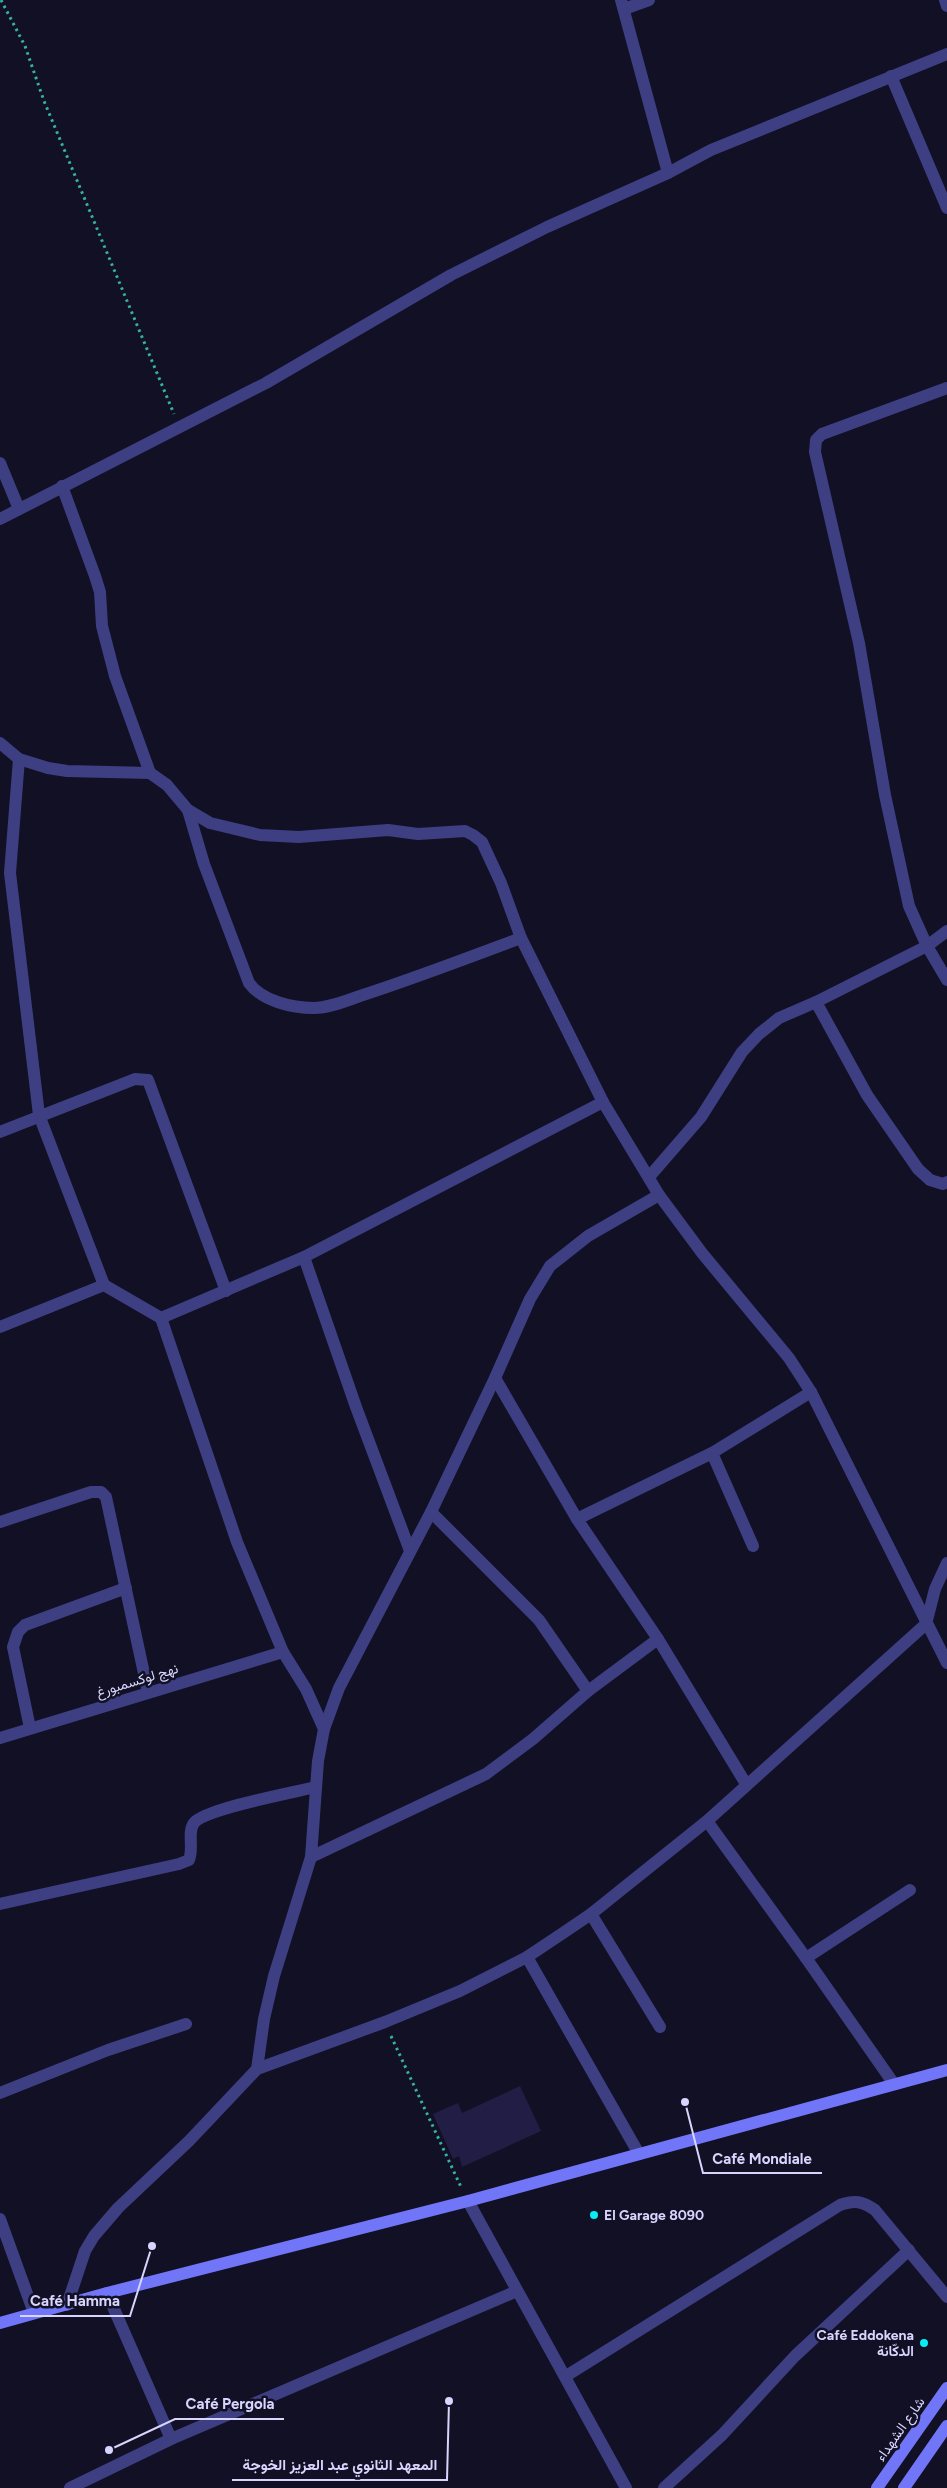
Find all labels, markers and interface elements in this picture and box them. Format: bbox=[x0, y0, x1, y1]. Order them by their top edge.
street label: نهج لوكسمبورغ bbox=[94, 1660, 181, 1703]
callout: Café Mondiale bbox=[703, 2143, 822, 2173]
text: Café Mondiale bbox=[712, 2150, 812, 2168]
place label: El Garage 8090 bbox=[604, 2207, 704, 2224]
marker: El Garage 8090 bbox=[588, 2209, 600, 2221]
callout: Café Hamma bbox=[20, 2286, 130, 2316]
text: Café Hamma bbox=[30, 2292, 120, 2310]
place label: Café Eddokena الدكّانة bbox=[817, 2327, 914, 2360]
marker: Café Eddokena الدكّانة bbox=[918, 2337, 930, 2349]
callout: Café Pergola bbox=[175, 2389, 284, 2419]
street label: شارع الشهداء bbox=[872, 2394, 930, 2466]
text: Café Pergola bbox=[186, 2395, 274, 2413]
callout: المعهد الثانوي عبد العزيز الخوجة bbox=[232, 2450, 447, 2480]
text: المعهد الثانوي عبد العزيز الخوجة bbox=[243, 2456, 437, 2478]

